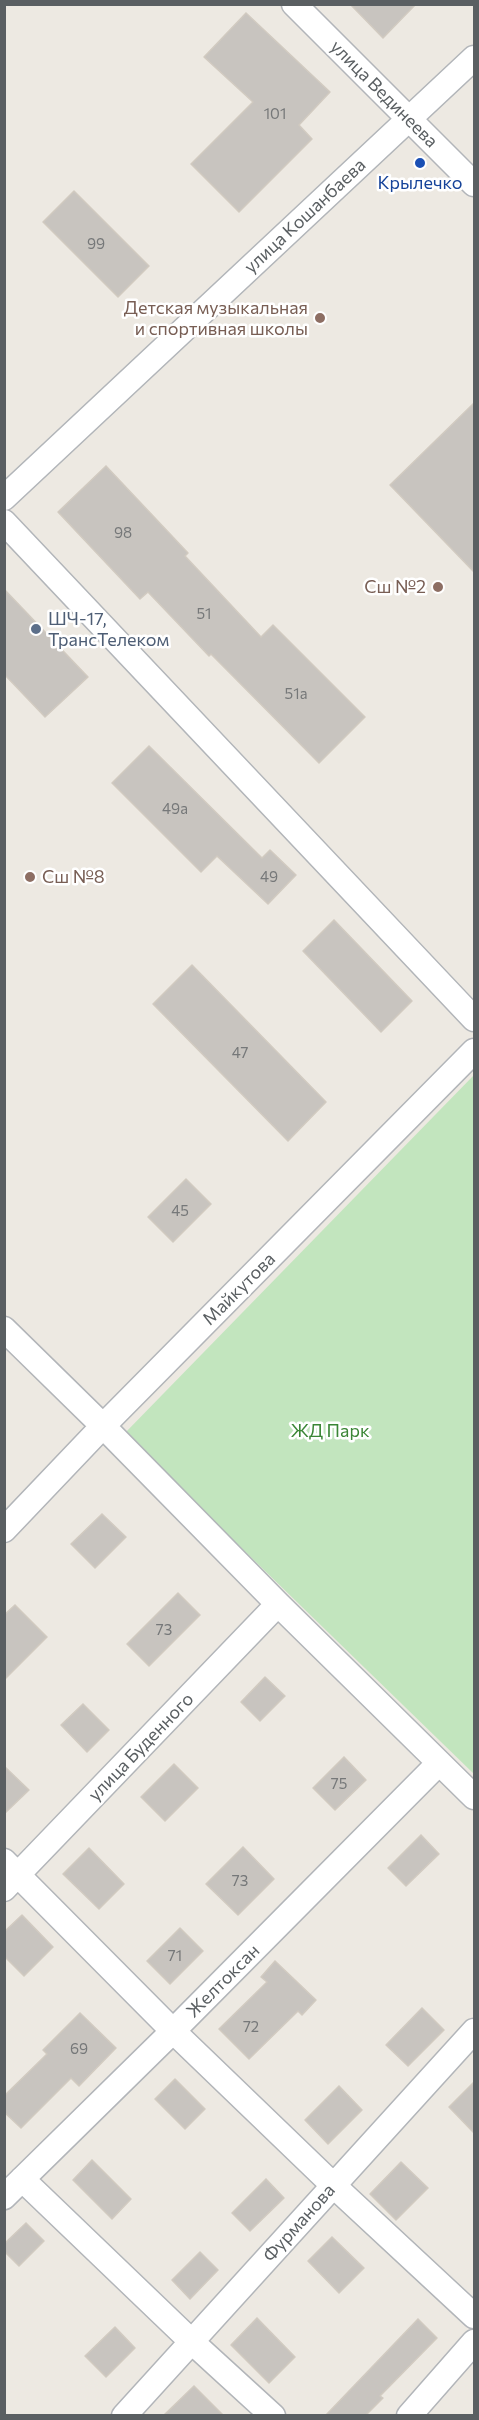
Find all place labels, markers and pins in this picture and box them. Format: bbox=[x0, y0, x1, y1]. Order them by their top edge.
marker: Крылечко bbox=[413, 156, 427, 170]
place label: Крылечко bbox=[377, 172, 463, 194]
place label: Детская музыкальная и спортивная школы bbox=[124, 297, 308, 340]
marker: Детская музыкальная и спортивная школы bbox=[313, 311, 327, 325]
place label: Сш №2 bbox=[364, 576, 426, 598]
marker: Сш №2 bbox=[431, 580, 445, 594]
place label: ШЧ-17, ТрансТелеком bbox=[48, 608, 169, 650]
marker: ШЧ-17, ТрансТелеком bbox=[29, 622, 43, 636]
place label: Сш №8 bbox=[42, 866, 105, 888]
marker: Сш №8 bbox=[23, 870, 37, 884]

